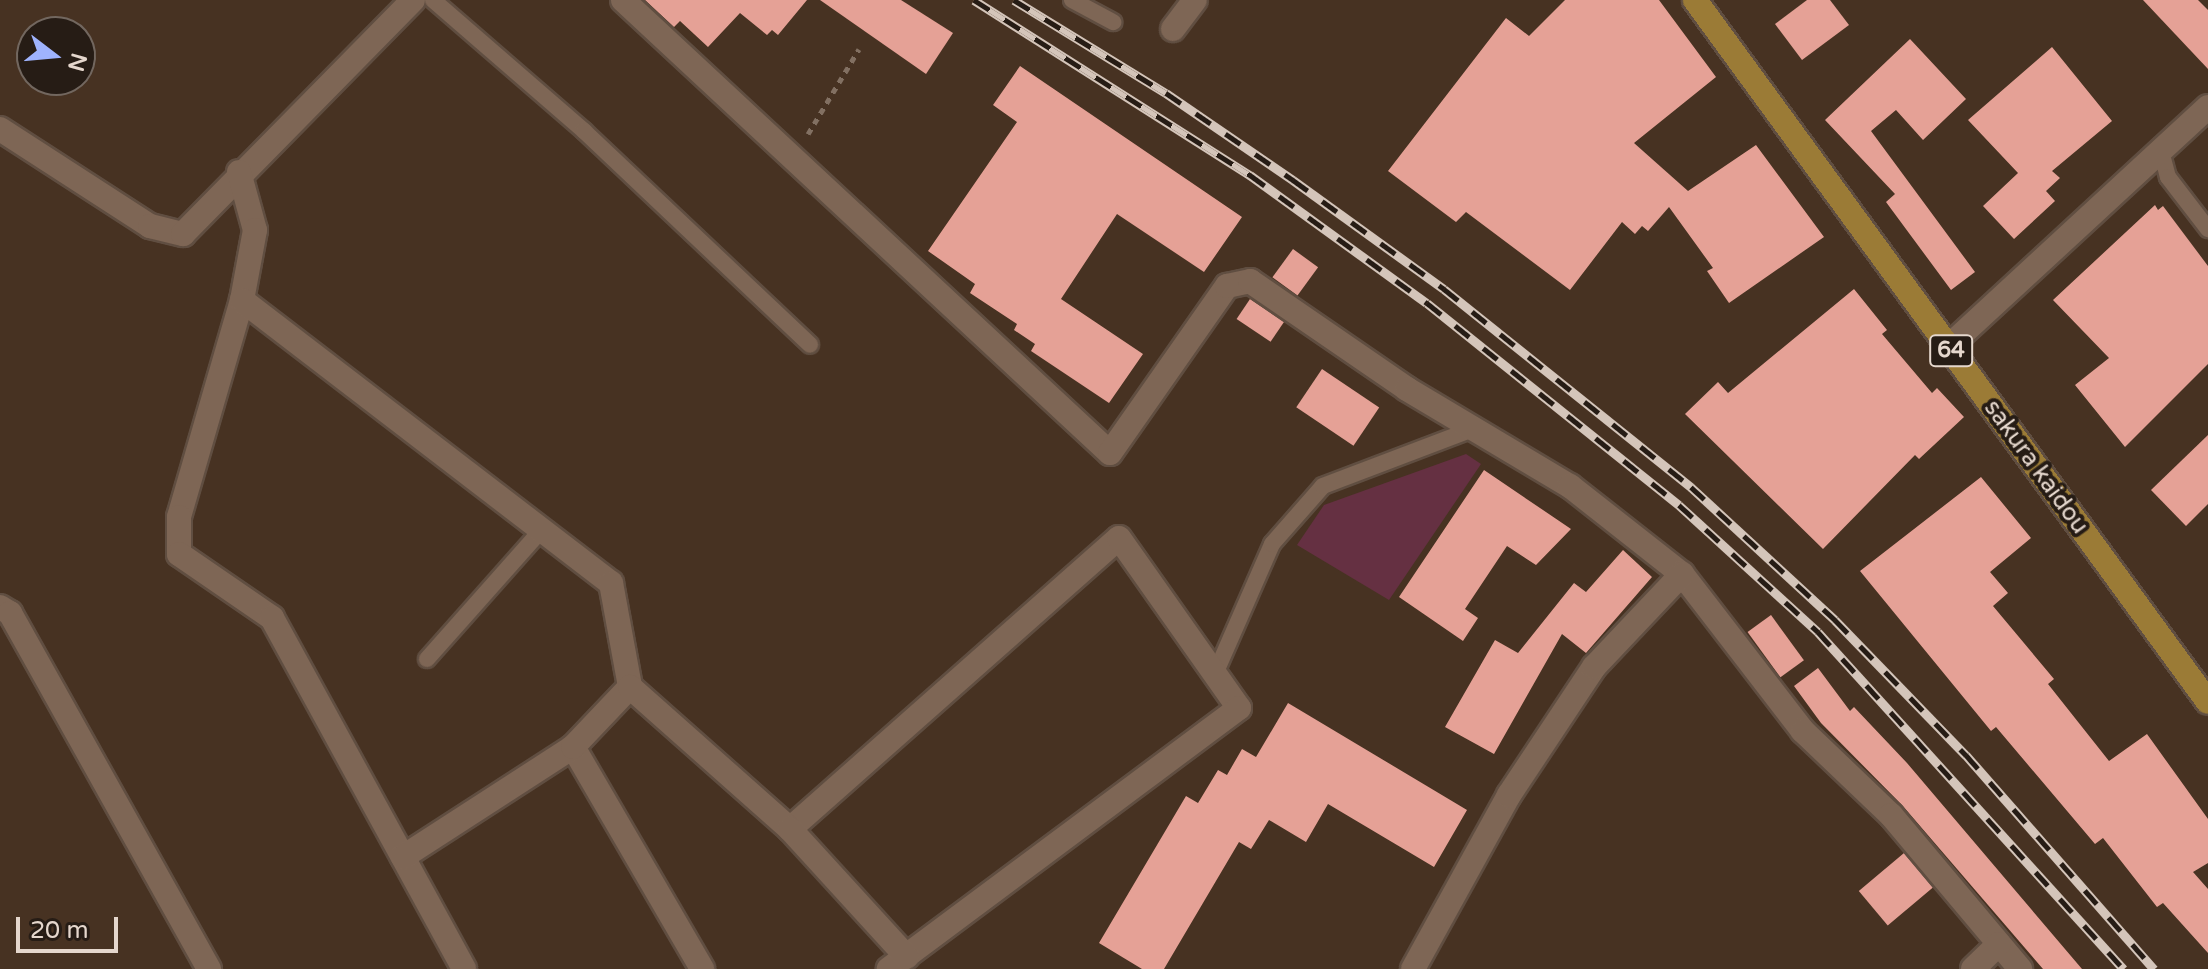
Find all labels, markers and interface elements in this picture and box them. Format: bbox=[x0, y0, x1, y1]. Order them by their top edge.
north arrow bbox=[16, 16, 96, 96]
text: N bbox=[62, 50, 92, 74]
road number: 64 bbox=[1929, 333, 1973, 369]
street label: sakura kaidou bbox=[1978, 395, 2094, 539]
scale bar bbox=[20, 901, 122, 951]
text: 20 m bbox=[30, 916, 88, 945]

